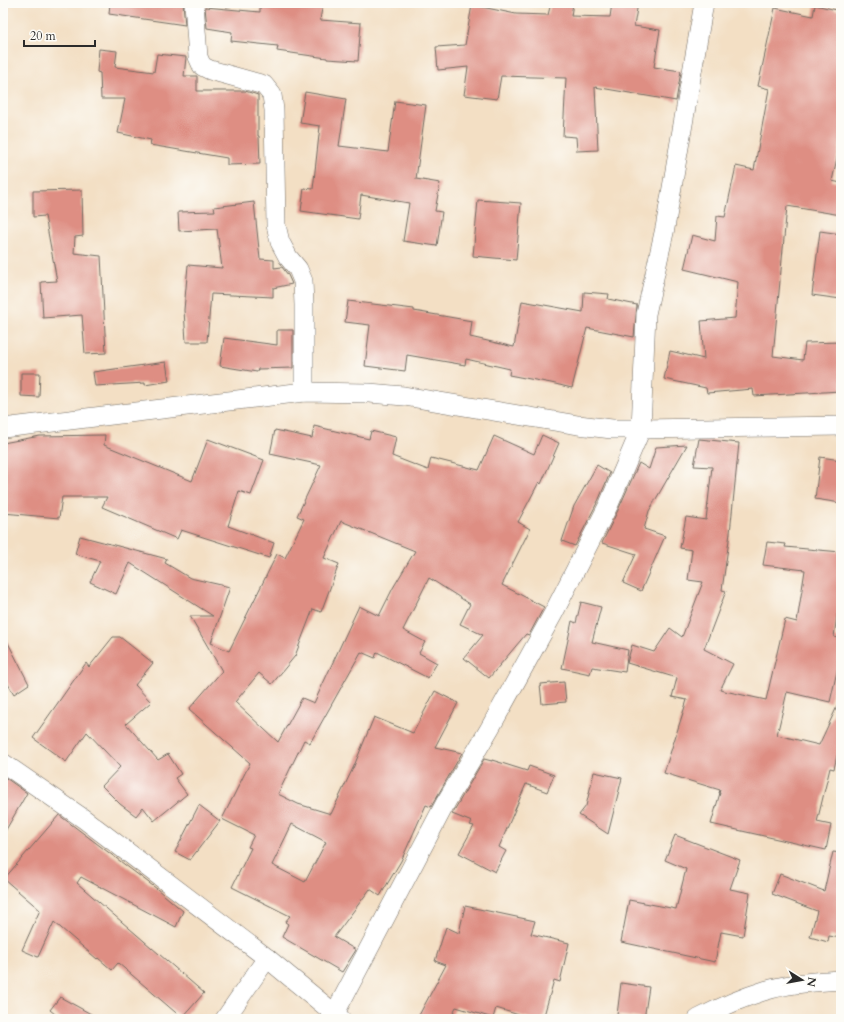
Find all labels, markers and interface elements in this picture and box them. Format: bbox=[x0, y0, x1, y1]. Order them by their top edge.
scale bar bbox=[24, 22, 95, 48]
text: 20 m bbox=[30, 28, 57, 44]
north arrow bbox=[782, 960, 822, 1000]
text: N bbox=[803, 976, 820, 988]

